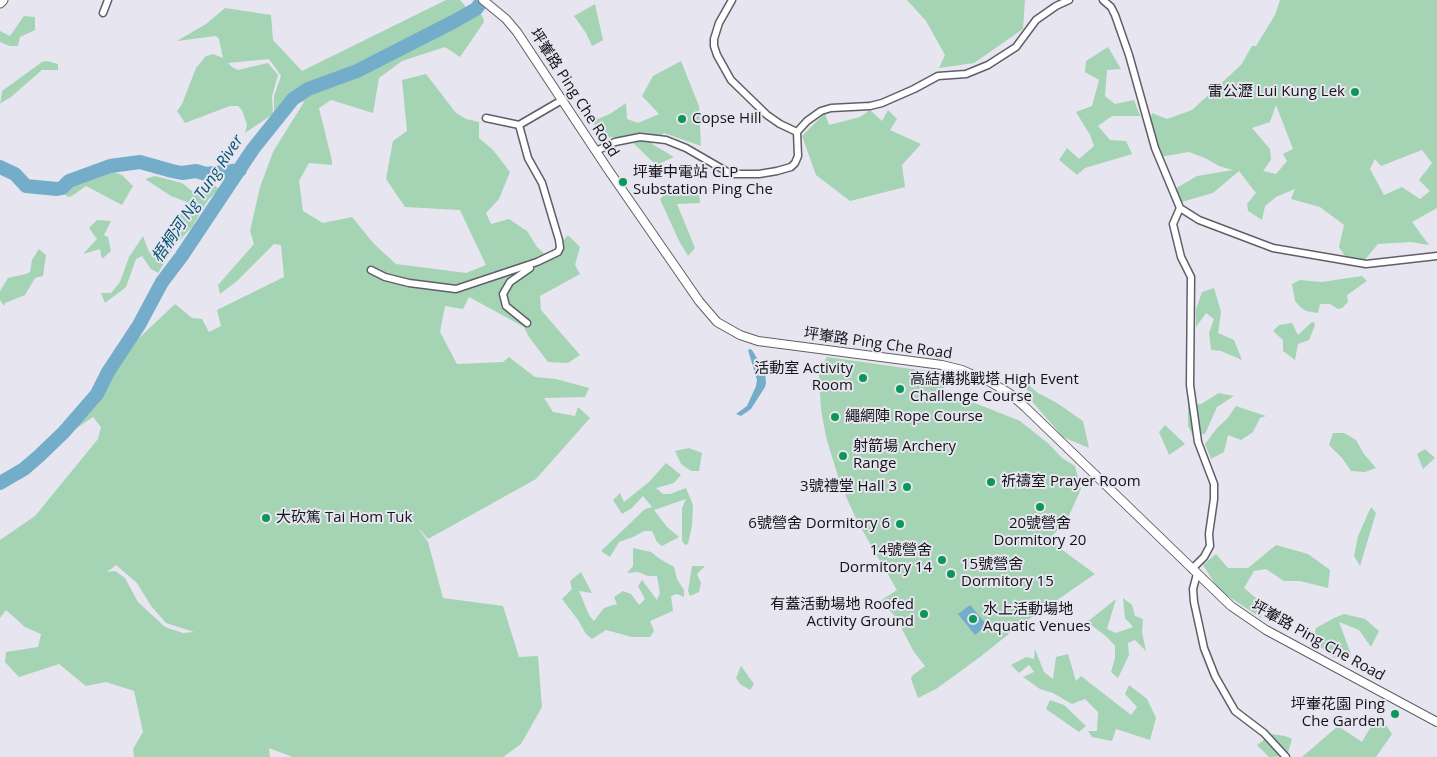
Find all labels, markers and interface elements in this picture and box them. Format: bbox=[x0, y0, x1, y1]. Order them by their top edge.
street label: 坪輋路 Ping Che Road bbox=[526, 25, 622, 161]
place label: 雷公瀝 Lui Kung Lek bbox=[1208, 83, 1345, 101]
marker: 雷公瀝 Lui Kung Lek bbox=[1349, 86, 1361, 98]
place label: Copse Hill bbox=[692, 110, 762, 128]
marker: Copse Hill bbox=[676, 113, 688, 125]
water label: 梧桐河 Ng Tung River bbox=[148, 132, 248, 266]
place label: 坪輋中電站 CLP Substation Ping Che bbox=[633, 164, 773, 199]
marker: 坪輋中電站 CLP Substation Ping Che bbox=[617, 176, 629, 188]
street label: 坪輋路 Ping Che Road bbox=[803, 325, 953, 363]
place label: 活動室 Activity Room bbox=[754, 360, 853, 395]
place label: 高結構挑戰塔 High Event Challenge Course bbox=[910, 371, 1079, 406]
marker: 活動室 Activity Room bbox=[857, 372, 869, 384]
marker: 高結構挑戰塔 High Event Challenge Course bbox=[894, 383, 906, 395]
place label: 繩網陣 Rope Course bbox=[845, 408, 983, 426]
marker: 繩網陣 Rope Course bbox=[829, 411, 841, 423]
place label: 射箭場 Archery Range bbox=[853, 438, 956, 473]
marker: 射箭場 Archery Range bbox=[837, 450, 849, 462]
place label: 祈禱室 Prayer Room bbox=[1001, 473, 1141, 491]
marker: 祈禱室 Prayer Room bbox=[985, 476, 997, 488]
place label: 3號禮堂 Hall 3 bbox=[800, 478, 897, 496]
marker: 3號禮堂 Hall 3 bbox=[901, 481, 913, 493]
marker: 20號營舍 Dormitory 20 bbox=[1034, 501, 1046, 513]
place label: 大砍篤 Tai Hom Tuk bbox=[276, 509, 412, 527]
marker: 大砍篤 Tai Hom Tuk bbox=[260, 512, 272, 524]
place label: 6號營舍 Dormitory 6 bbox=[748, 515, 890, 533]
place label: 20號營舍 Dormitory 20 bbox=[994, 515, 1086, 550]
marker: 6號營舍 Dormitory 6 bbox=[894, 518, 906, 530]
place label: 14號營舍 Dormitory 14 bbox=[839, 542, 932, 577]
marker: 14號營舍 Dormitory 14 bbox=[936, 554, 948, 566]
place label: 15號營舍 Dormitory 15 bbox=[961, 556, 1054, 591]
marker: 15號營舍 Dormitory 15 bbox=[945, 568, 957, 580]
place label: 有蓋活動場地 Roofed Activity Ground bbox=[770, 596, 914, 631]
street label: 坪輋路 Ping Che Road bbox=[1248, 597, 1388, 685]
place label: 水上活動場地 Aquatic Venues bbox=[983, 601, 1091, 636]
marker: 有蓋活動場地 Roofed Activity Ground bbox=[918, 608, 930, 620]
marker: 水上活動場地 Aquatic Venues bbox=[967, 613, 979, 625]
place label: 坪輋花園 Ping Che Garden bbox=[1291, 696, 1385, 731]
marker: 坪輋花園 Ping Che Garden bbox=[1389, 708, 1401, 720]

